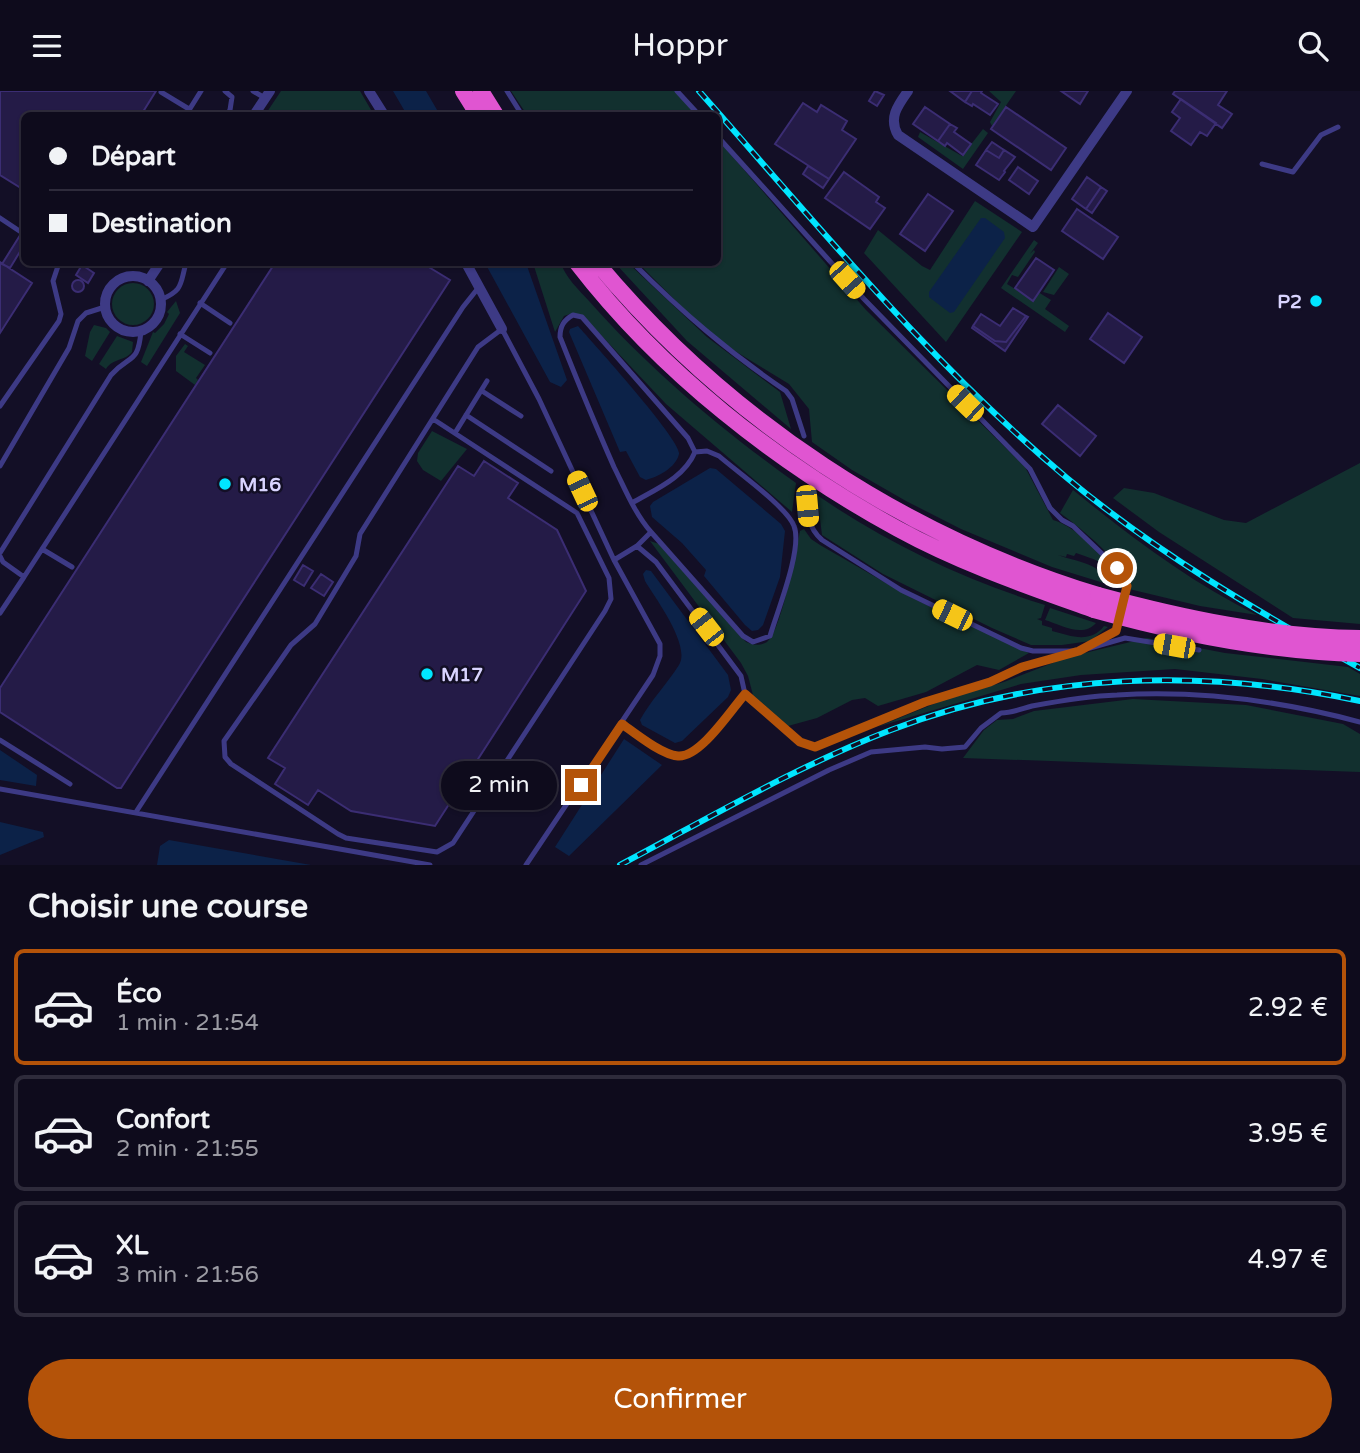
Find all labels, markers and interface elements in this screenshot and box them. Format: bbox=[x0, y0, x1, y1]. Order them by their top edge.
icon: menu bbox=[28, 27, 66, 65]
text: Hoppr bbox=[632, 27, 728, 65]
icon: search bbox=[1294, 27, 1332, 65]
text: Départ bbox=[91, 141, 176, 172]
text: Destination bbox=[91, 208, 232, 239]
car bbox=[826, 257, 869, 303]
place label: P2 bbox=[1277, 291, 1302, 313]
marker: P2 bbox=[1308, 293, 1324, 309]
car bbox=[943, 381, 988, 425]
car bbox=[564, 468, 601, 514]
place label: M16 bbox=[239, 474, 281, 496]
marker: M16 bbox=[217, 476, 233, 492]
car bbox=[795, 484, 820, 528]
route start bbox=[1101, 552, 1133, 584]
car bbox=[929, 596, 976, 634]
car bbox=[685, 604, 728, 650]
car bbox=[1152, 632, 1197, 660]
place label: M17 bbox=[441, 664, 483, 686]
marker: M17 bbox=[419, 666, 435, 682]
callout: 2 min bbox=[441, 761, 556, 809]
route end bbox=[565, 769, 597, 801]
text: 2 min bbox=[468, 771, 530, 799]
text: Choisir une course bbox=[28, 888, 308, 926]
icon: car bbox=[32, 976, 95, 1039]
text: Éco bbox=[116, 978, 162, 1009]
text: 2.92 € bbox=[1248, 992, 1328, 1023]
text: 1 min · 21:54 bbox=[116, 1009, 259, 1037]
icon: car bbox=[32, 1102, 95, 1165]
text: Confort bbox=[116, 1104, 210, 1135]
text: 3.95 € bbox=[1248, 1118, 1328, 1149]
text: 2 min · 21:55 bbox=[116, 1135, 259, 1163]
icon: car bbox=[32, 1228, 95, 1291]
text: XL bbox=[116, 1230, 148, 1261]
text: 4.97 € bbox=[1248, 1244, 1328, 1275]
text: 3 min · 21:56 bbox=[116, 1261, 259, 1289]
button: Confirmer bbox=[28, 1359, 1332, 1439]

